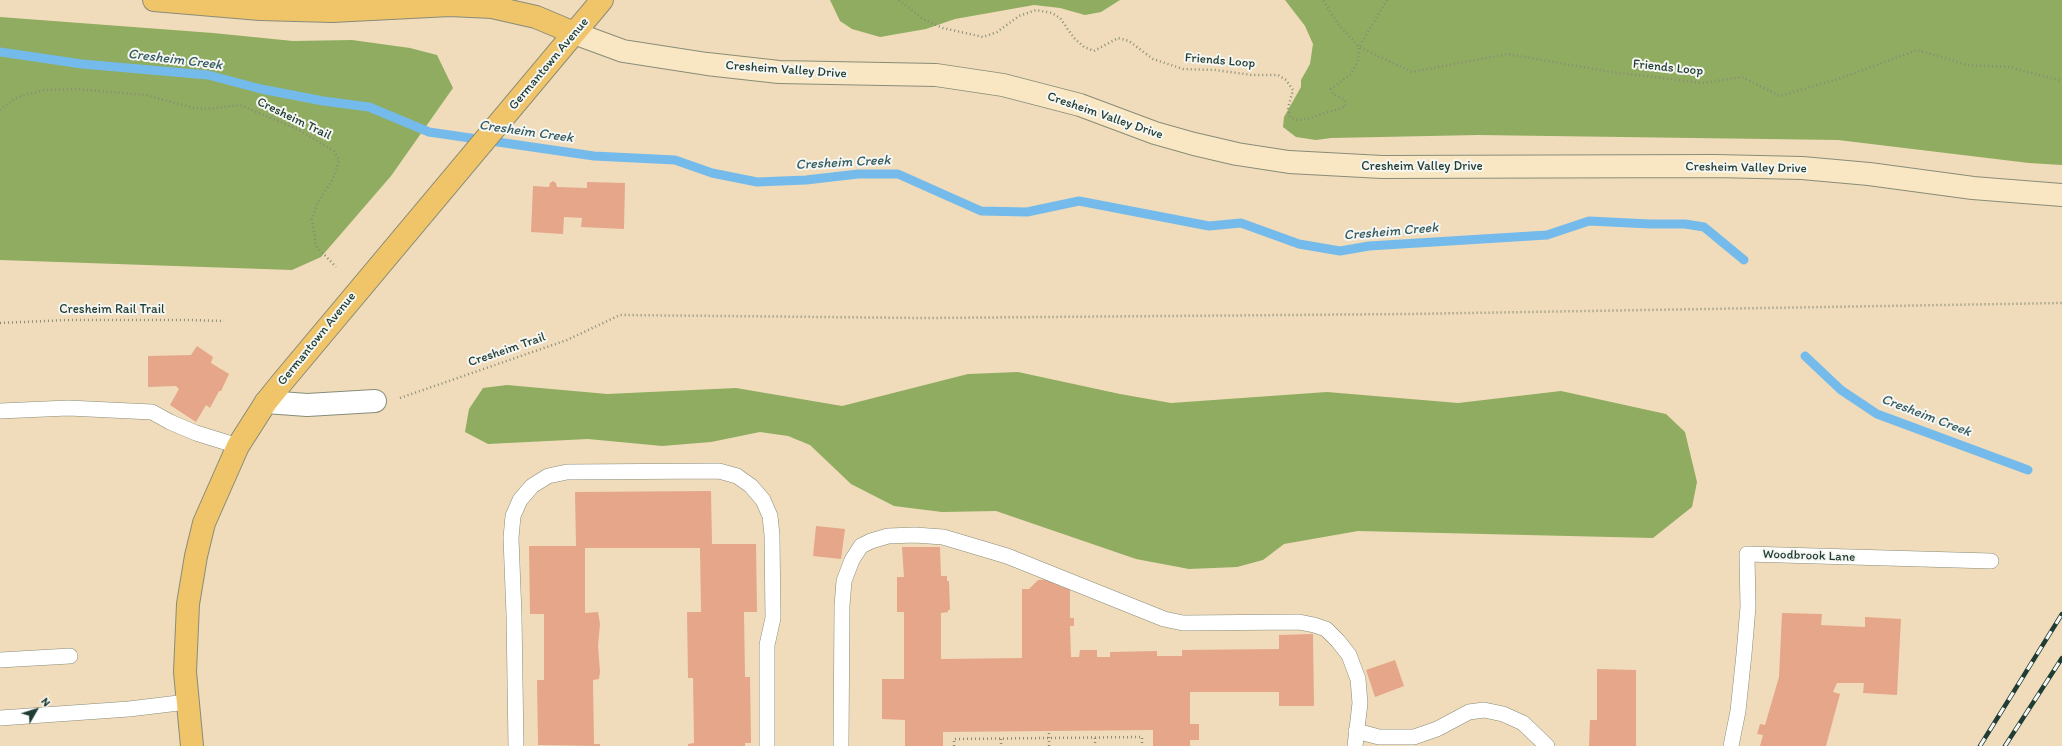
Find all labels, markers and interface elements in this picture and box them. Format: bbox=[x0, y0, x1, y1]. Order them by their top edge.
street label: Germantown Avenue bbox=[506, 15, 592, 113]
water label: Cresheim Creek bbox=[127, 46, 223, 74]
street label: Friends Loop bbox=[1184, 50, 1256, 72]
street label: Friends Loop bbox=[1632, 57, 1704, 79]
street label: Cresheim Valley Drive bbox=[725, 58, 847, 82]
street label: Cresheim Valley Drive bbox=[1045, 89, 1165, 143]
street label: Cresheim Trail bbox=[254, 94, 334, 144]
water label: Cresheim Creek bbox=[478, 117, 574, 147]
water label: Cresheim Creek bbox=[795, 152, 891, 174]
street label: Cresheim Valley Drive bbox=[1361, 159, 1483, 175]
street label: Cresheim Valley Drive bbox=[1685, 159, 1807, 177]
water label: Cresheim Creek bbox=[1343, 219, 1439, 245]
street label: Germantown Avenue bbox=[274, 289, 360, 389]
street label: Cresheim Rail Trail bbox=[59, 302, 165, 318]
street label: Cresheim Trail bbox=[466, 329, 548, 371]
water label: Cresheim Creek bbox=[1879, 391, 1973, 441]
street label: Woodbrook Lane bbox=[1762, 547, 1856, 565]
north arrow bbox=[16, 690, 56, 730]
text: N bbox=[38, 695, 53, 709]

